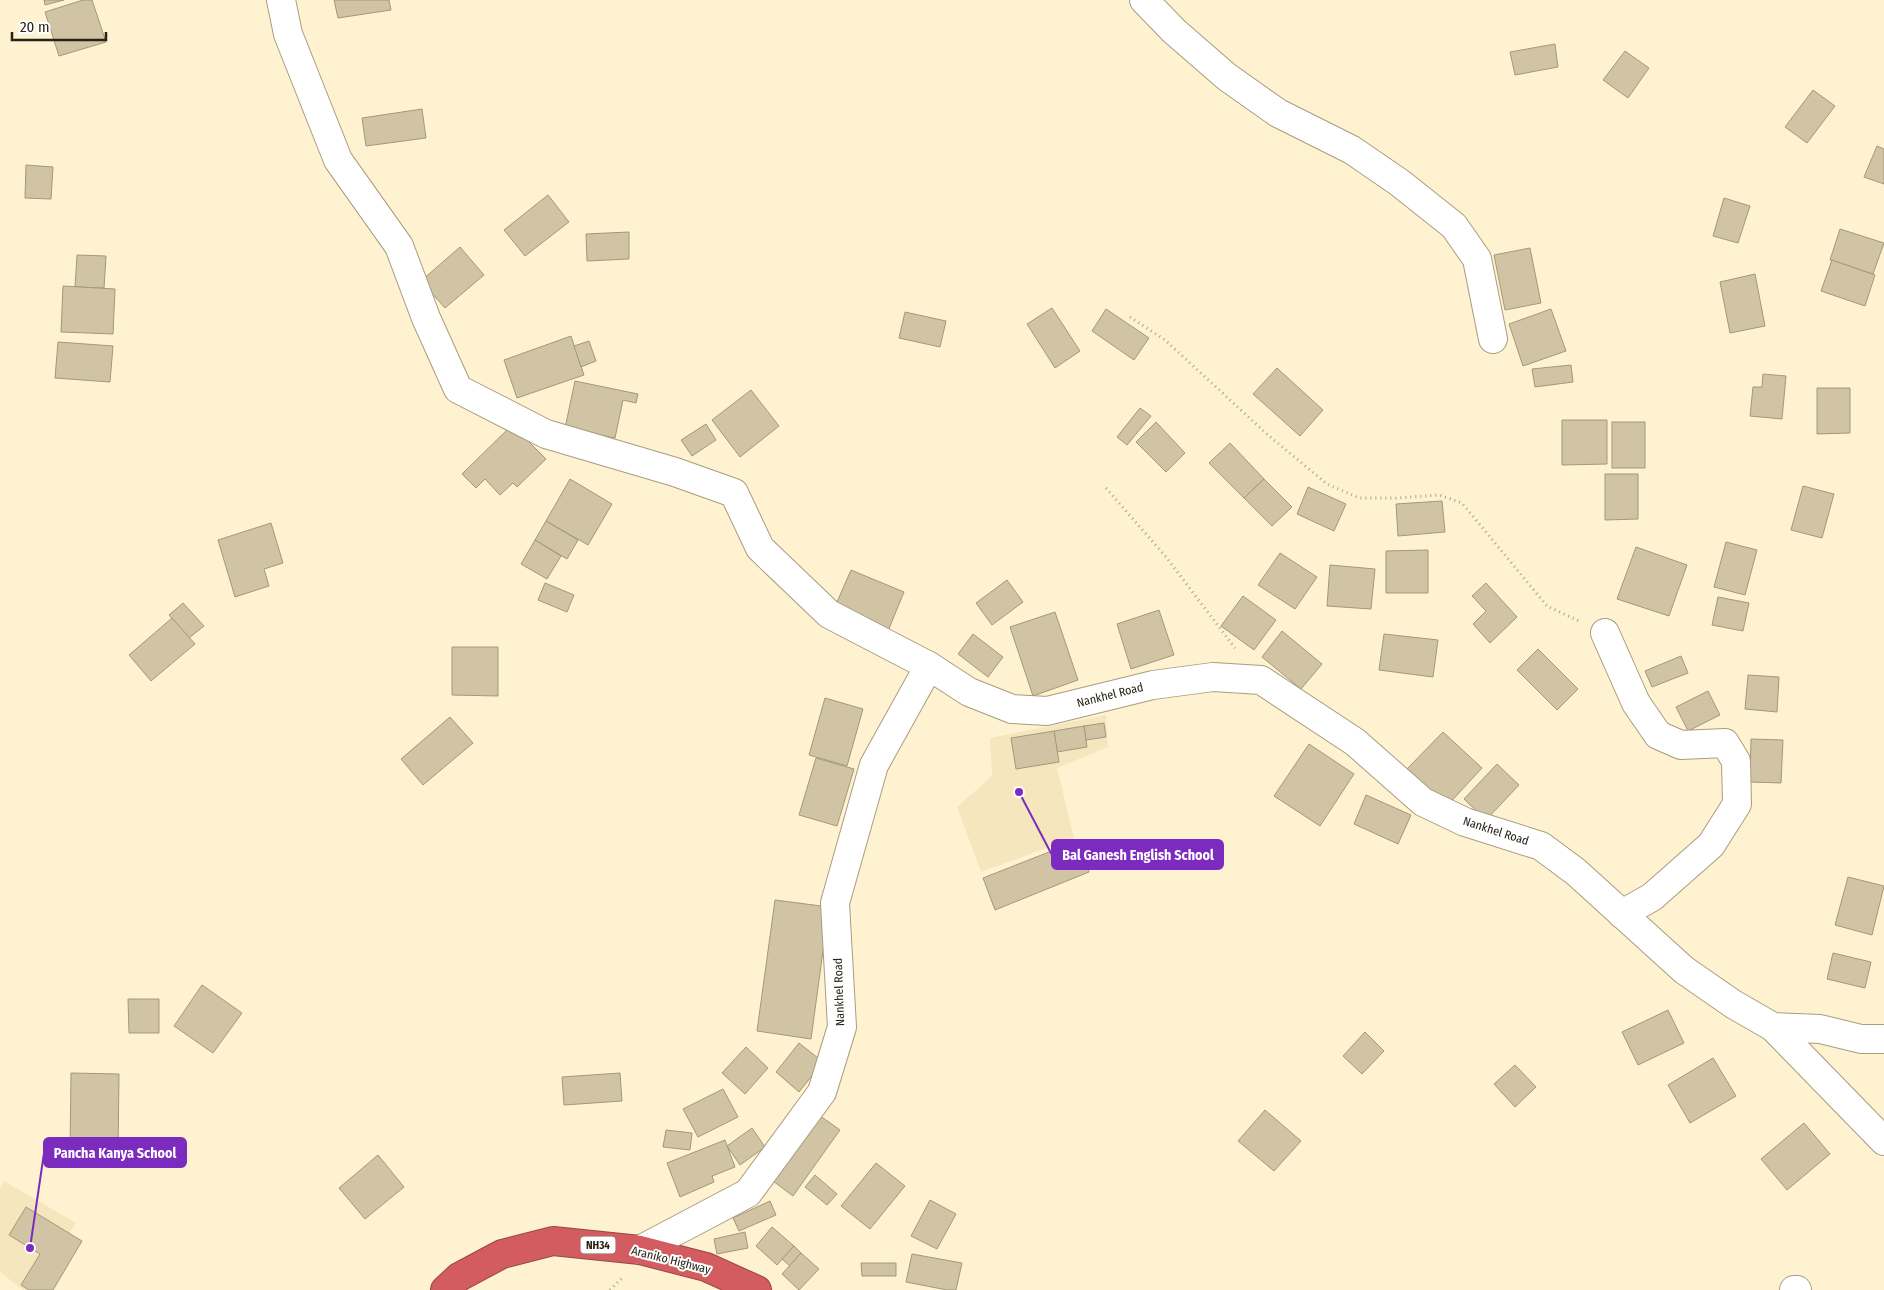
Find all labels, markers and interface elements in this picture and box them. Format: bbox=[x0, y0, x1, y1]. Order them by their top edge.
scale bar bbox=[12, 10, 106, 42]
text: 20 m bbox=[20, 18, 50, 36]
street label: Nankhel Road bbox=[1075, 680, 1145, 710]
street label: Nankhel Road bbox=[1461, 814, 1531, 848]
callout: Bal Ganesh English School bbox=[1052, 840, 1223, 869]
text: Bal Ganesh English School bbox=[1062, 847, 1214, 864]
street label: Nankhel Road bbox=[831, 958, 847, 1026]
callout: Pancha Kanya School bbox=[44, 1138, 186, 1167]
text: Pancha Kanya School bbox=[54, 1145, 176, 1162]
road number: NH34 bbox=[580, 1236, 616, 1254]
street label: Araniko Highway bbox=[630, 1243, 713, 1277]

